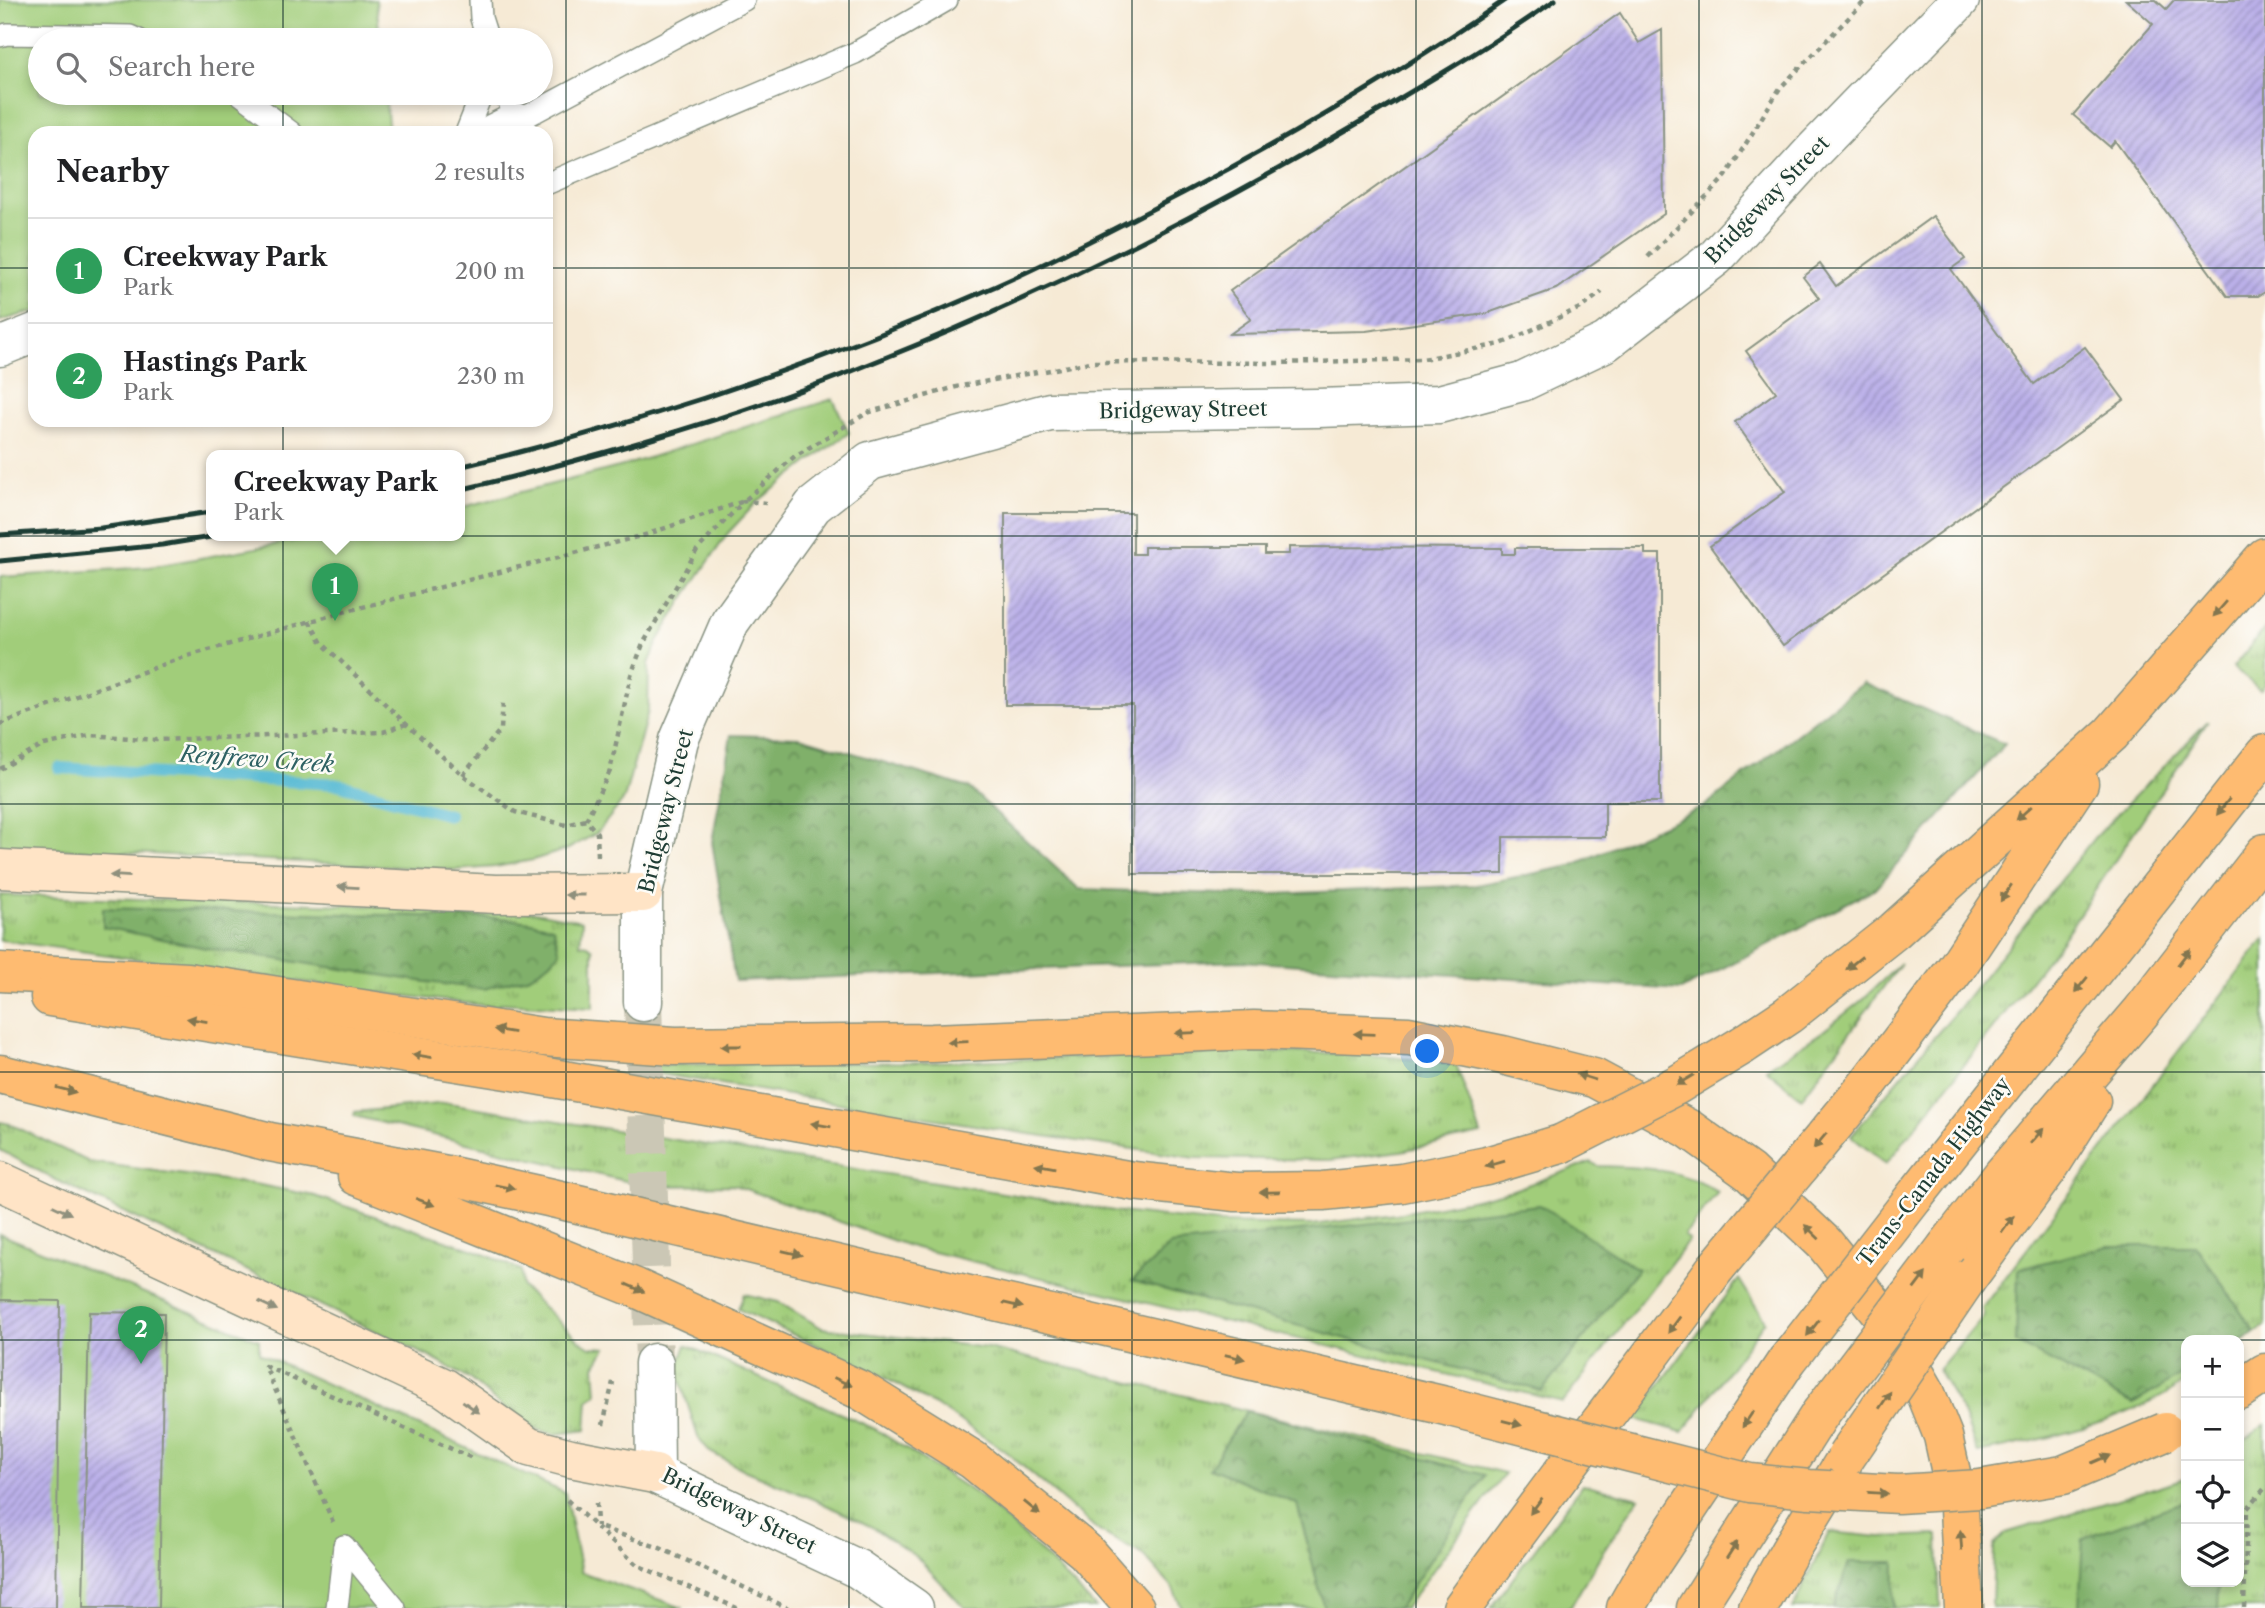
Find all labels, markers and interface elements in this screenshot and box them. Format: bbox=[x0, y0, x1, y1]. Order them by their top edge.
search box bbox=[28, 28, 553, 105]
icon: search bbox=[52, 48, 90, 86]
text: Search here bbox=[108, 51, 255, 83]
street label: Bridgeway Street bbox=[1699, 130, 1835, 269]
text: Nearby bbox=[56, 153, 169, 190]
text: 2 results bbox=[434, 158, 525, 186]
text: Creekway Park bbox=[123, 241, 327, 273]
text: 1 bbox=[74, 257, 84, 285]
text: 200 m bbox=[455, 257, 525, 285]
text: Park bbox=[123, 273, 173, 301]
text: Hastings Park bbox=[123, 346, 307, 378]
text: 2 bbox=[72, 362, 86, 390]
text: 230 m bbox=[457, 362, 525, 390]
text: Park bbox=[123, 378, 173, 406]
street label: Bridgeway Street bbox=[1099, 396, 1268, 423]
popup bbox=[206, 450, 465, 541]
text: Creekway Park bbox=[233, 466, 438, 498]
text: Park bbox=[233, 498, 283, 526]
pin: 1 bbox=[312, 563, 358, 621]
one-way arrow bbox=[2213, 600, 2228, 617]
street label: Bridgeway Street bbox=[633, 726, 698, 896]
water label: Renfrew Creek bbox=[177, 740, 335, 778]
one-way arrow bbox=[2215, 798, 2230, 816]
one-way arrow bbox=[2015, 805, 2033, 821]
one-way arrow bbox=[109, 870, 131, 881]
one-way arrow bbox=[336, 881, 358, 892]
one-way arrow bbox=[1999, 884, 2013, 902]
one-way arrow bbox=[564, 889, 586, 901]
one-way arrow bbox=[2177, 949, 2192, 967]
one-way arrow bbox=[1845, 956, 1863, 971]
one-way arrow bbox=[2074, 976, 2089, 994]
one-way arrow bbox=[186, 1014, 208, 1025]
one-way arrow bbox=[493, 1025, 515, 1036]
one-way arrow bbox=[1174, 1028, 1196, 1039]
one-way arrow bbox=[1352, 1028, 1374, 1040]
your location bbox=[1410, 1034, 1444, 1068]
one-way arrow bbox=[947, 1037, 969, 1048]
one-way arrow bbox=[719, 1040, 741, 1052]
one-way arrow bbox=[411, 1050, 433, 1061]
one-way arrow bbox=[1576, 1071, 1597, 1081]
street label: Trans-Canada Highway bbox=[1852, 1072, 2016, 1272]
one-way arrow bbox=[1675, 1074, 1694, 1087]
one-way arrow bbox=[55, 1085, 77, 1096]
one-way arrow bbox=[810, 1119, 832, 1130]
one-way arrow bbox=[2029, 1127, 2044, 1144]
one-way arrow bbox=[1813, 1133, 1828, 1150]
one-way arrow bbox=[1485, 1159, 1506, 1169]
one-way arrow bbox=[1034, 1160, 1056, 1171]
one-way arrow bbox=[494, 1182, 516, 1193]
one-way arrow bbox=[1259, 1186, 1281, 1198]
one-way arrow bbox=[414, 1197, 435, 1208]
one-way arrow bbox=[52, 1204, 72, 1216]
one-way arrow bbox=[2001, 1215, 2015, 1233]
one-way arrow bbox=[1803, 1224, 1821, 1240]
one-way arrow bbox=[781, 1248, 803, 1259]
one-way arrow bbox=[1913, 1272, 1927, 1290]
one-way arrow bbox=[625, 1283, 646, 1294]
one-way arrow bbox=[258, 1300, 278, 1312]
one-way arrow bbox=[1002, 1300, 1024, 1311]
pin: 2 bbox=[118, 1306, 164, 1364]
one-way arrow bbox=[1667, 1316, 1681, 1334]
one-way arrow bbox=[1805, 1318, 1820, 1336]
map controls bbox=[2181, 1335, 2244, 1587]
button: + bbox=[2181, 1335, 2244, 1398]
one-way arrow bbox=[1224, 1352, 1246, 1363]
one-way arrow bbox=[832, 1377, 853, 1388]
one-way arrow bbox=[1878, 1391, 1892, 1409]
button: − bbox=[2181, 1398, 2244, 1461]
one-way arrow bbox=[462, 1400, 480, 1414]
one-way arrow bbox=[1741, 1410, 1755, 1428]
one-way arrow bbox=[1501, 1418, 1523, 1429]
one-way arrow bbox=[2091, 1453, 2112, 1464]
button: locate bbox=[2181, 1461, 2244, 1524]
street label: Bridgeway Street bbox=[658, 1462, 821, 1559]
one-way arrow bbox=[1868, 1488, 1890, 1499]
one-way arrow bbox=[1529, 1497, 1544, 1515]
one-way arrow bbox=[1022, 1500, 1040, 1515]
button: layers bbox=[2181, 1524, 2244, 1587]
one-way arrow bbox=[1956, 1529, 1967, 1551]
one-way arrow bbox=[1725, 1540, 1738, 1560]

